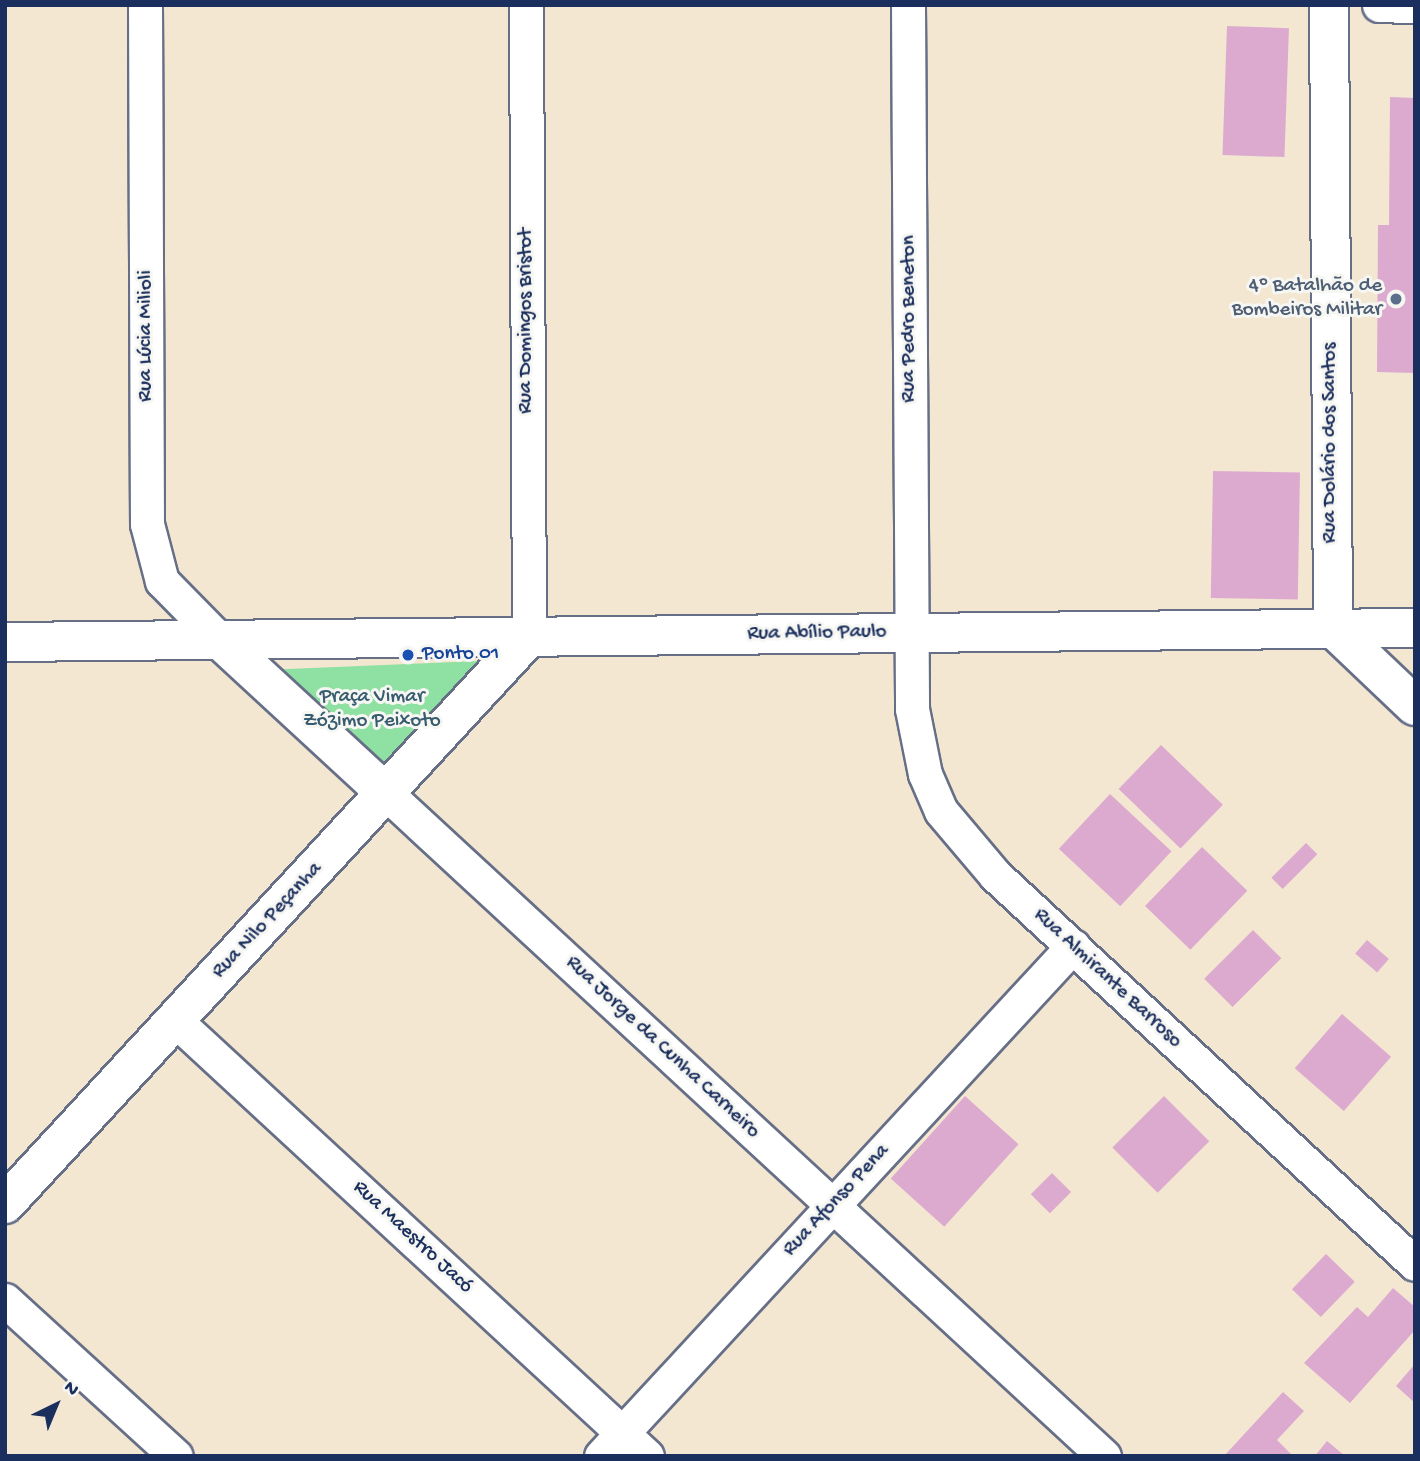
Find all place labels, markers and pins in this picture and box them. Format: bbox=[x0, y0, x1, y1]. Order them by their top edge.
place label: 4º Batalhão de Bombeiros Militar bbox=[1232, 274, 1382, 324]
marker: 4º Batalhão de Bombeiros Militar bbox=[1388, 291, 1404, 307]
place label: Ponto 01 bbox=[422, 642, 499, 668]
marker: Ponto 01 bbox=[400, 647, 416, 663]

